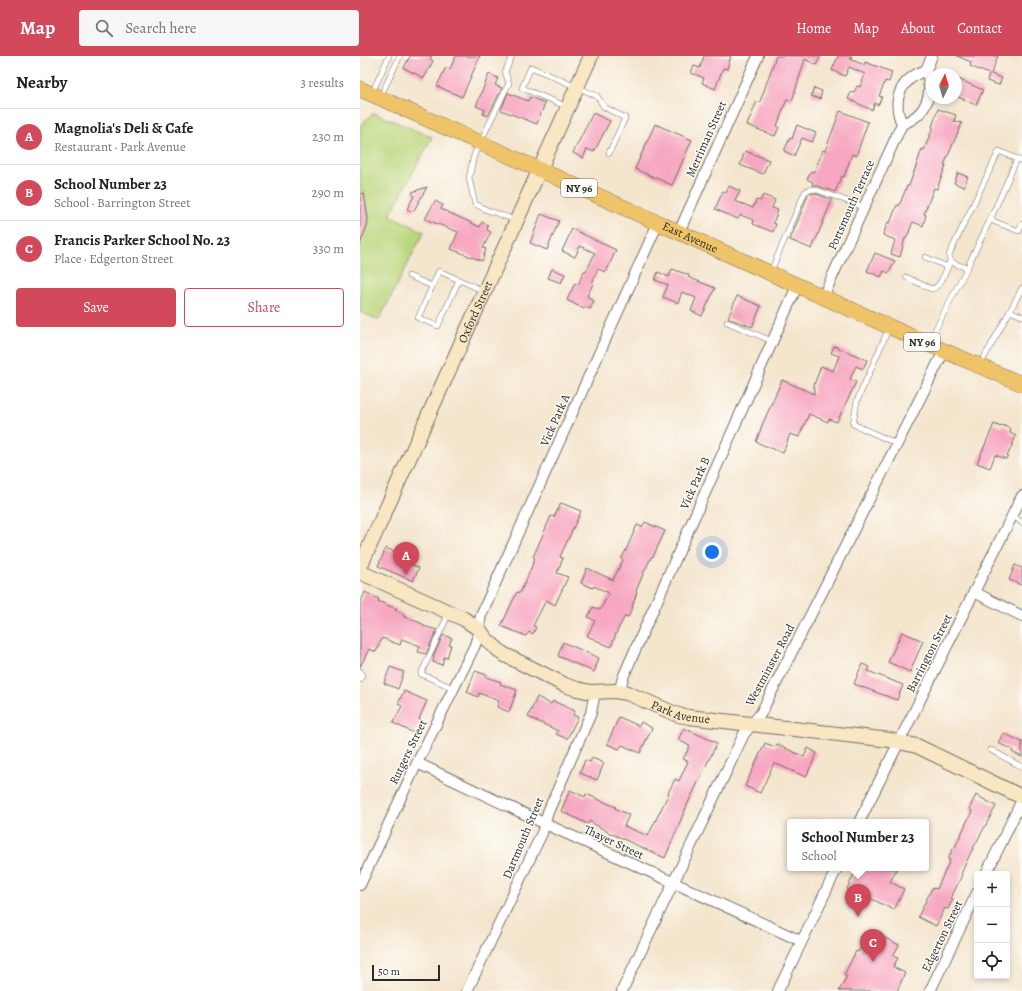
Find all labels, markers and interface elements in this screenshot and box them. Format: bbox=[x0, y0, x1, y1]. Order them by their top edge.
search box bbox=[79, 10, 359, 46]
text: Map bbox=[20, 15, 55, 41]
icon: search bbox=[93, 17, 115, 39]
text: Search here bbox=[125, 18, 197, 38]
text: Home bbox=[796, 19, 831, 38]
text: Map bbox=[853, 19, 879, 38]
text: About bbox=[901, 19, 935, 38]
text: Contact bbox=[957, 19, 1002, 38]
north arrow bbox=[926, 68, 962, 104]
text: Nearby bbox=[16, 71, 67, 94]
text: 3 results bbox=[300, 74, 344, 91]
street label: Merriman Street bbox=[682, 98, 730, 180]
text: Magnolia's Deli & Cafe bbox=[54, 118, 194, 138]
text: A bbox=[25, 128, 33, 145]
text: 230 m bbox=[312, 128, 344, 145]
text: Restaurant · Park Avenue bbox=[54, 138, 186, 155]
street label: Portsmouth Terrace bbox=[824, 158, 878, 252]
text: School Number 23 bbox=[54, 174, 167, 194]
road number: NY 96 bbox=[561, 179, 597, 197]
text: B bbox=[25, 184, 33, 201]
text: 290 m bbox=[312, 184, 344, 201]
text: School · Barrington Street bbox=[54, 194, 190, 211]
street label: East Avenue bbox=[660, 218, 721, 257]
text: Francis Parker School No. 23 bbox=[54, 230, 230, 250]
text: C bbox=[25, 240, 33, 257]
text: 330 m bbox=[313, 240, 344, 257]
text: Place · Edgerton Street bbox=[54, 250, 173, 267]
street label: Oxford Street bbox=[454, 278, 496, 346]
button: Save bbox=[16, 288, 176, 327]
button: Share bbox=[184, 288, 344, 327]
road number: NY 96 bbox=[904, 333, 940, 351]
street label: Vick Park A bbox=[536, 390, 574, 450]
street label: Vick Park B bbox=[676, 454, 714, 513]
pin: A bbox=[393, 542, 419, 575]
your location bbox=[702, 542, 722, 562]
street label: Barrington Street bbox=[902, 611, 956, 695]
street label: Westminster Road bbox=[741, 621, 799, 710]
street label: Park Avenue bbox=[649, 696, 711, 727]
street label: Rutgers Street bbox=[385, 717, 431, 787]
street label: Dartmouth Street bbox=[499, 795, 547, 881]
popup bbox=[787, 819, 929, 871]
street label: Thayer Street bbox=[581, 821, 647, 863]
text: School Number 23 bbox=[801, 827, 915, 847]
text: School bbox=[801, 847, 837, 864]
map controls bbox=[974, 871, 1010, 979]
button: + bbox=[974, 871, 1010, 907]
pin: B bbox=[845, 884, 871, 917]
street label: Edgerton Street bbox=[918, 898, 966, 974]
button: − bbox=[974, 907, 1010, 943]
pin: C bbox=[860, 929, 886, 962]
button: locate bbox=[974, 943, 1010, 979]
scale bar bbox=[372, 963, 440, 982]
text: 50 m bbox=[378, 964, 400, 979]

